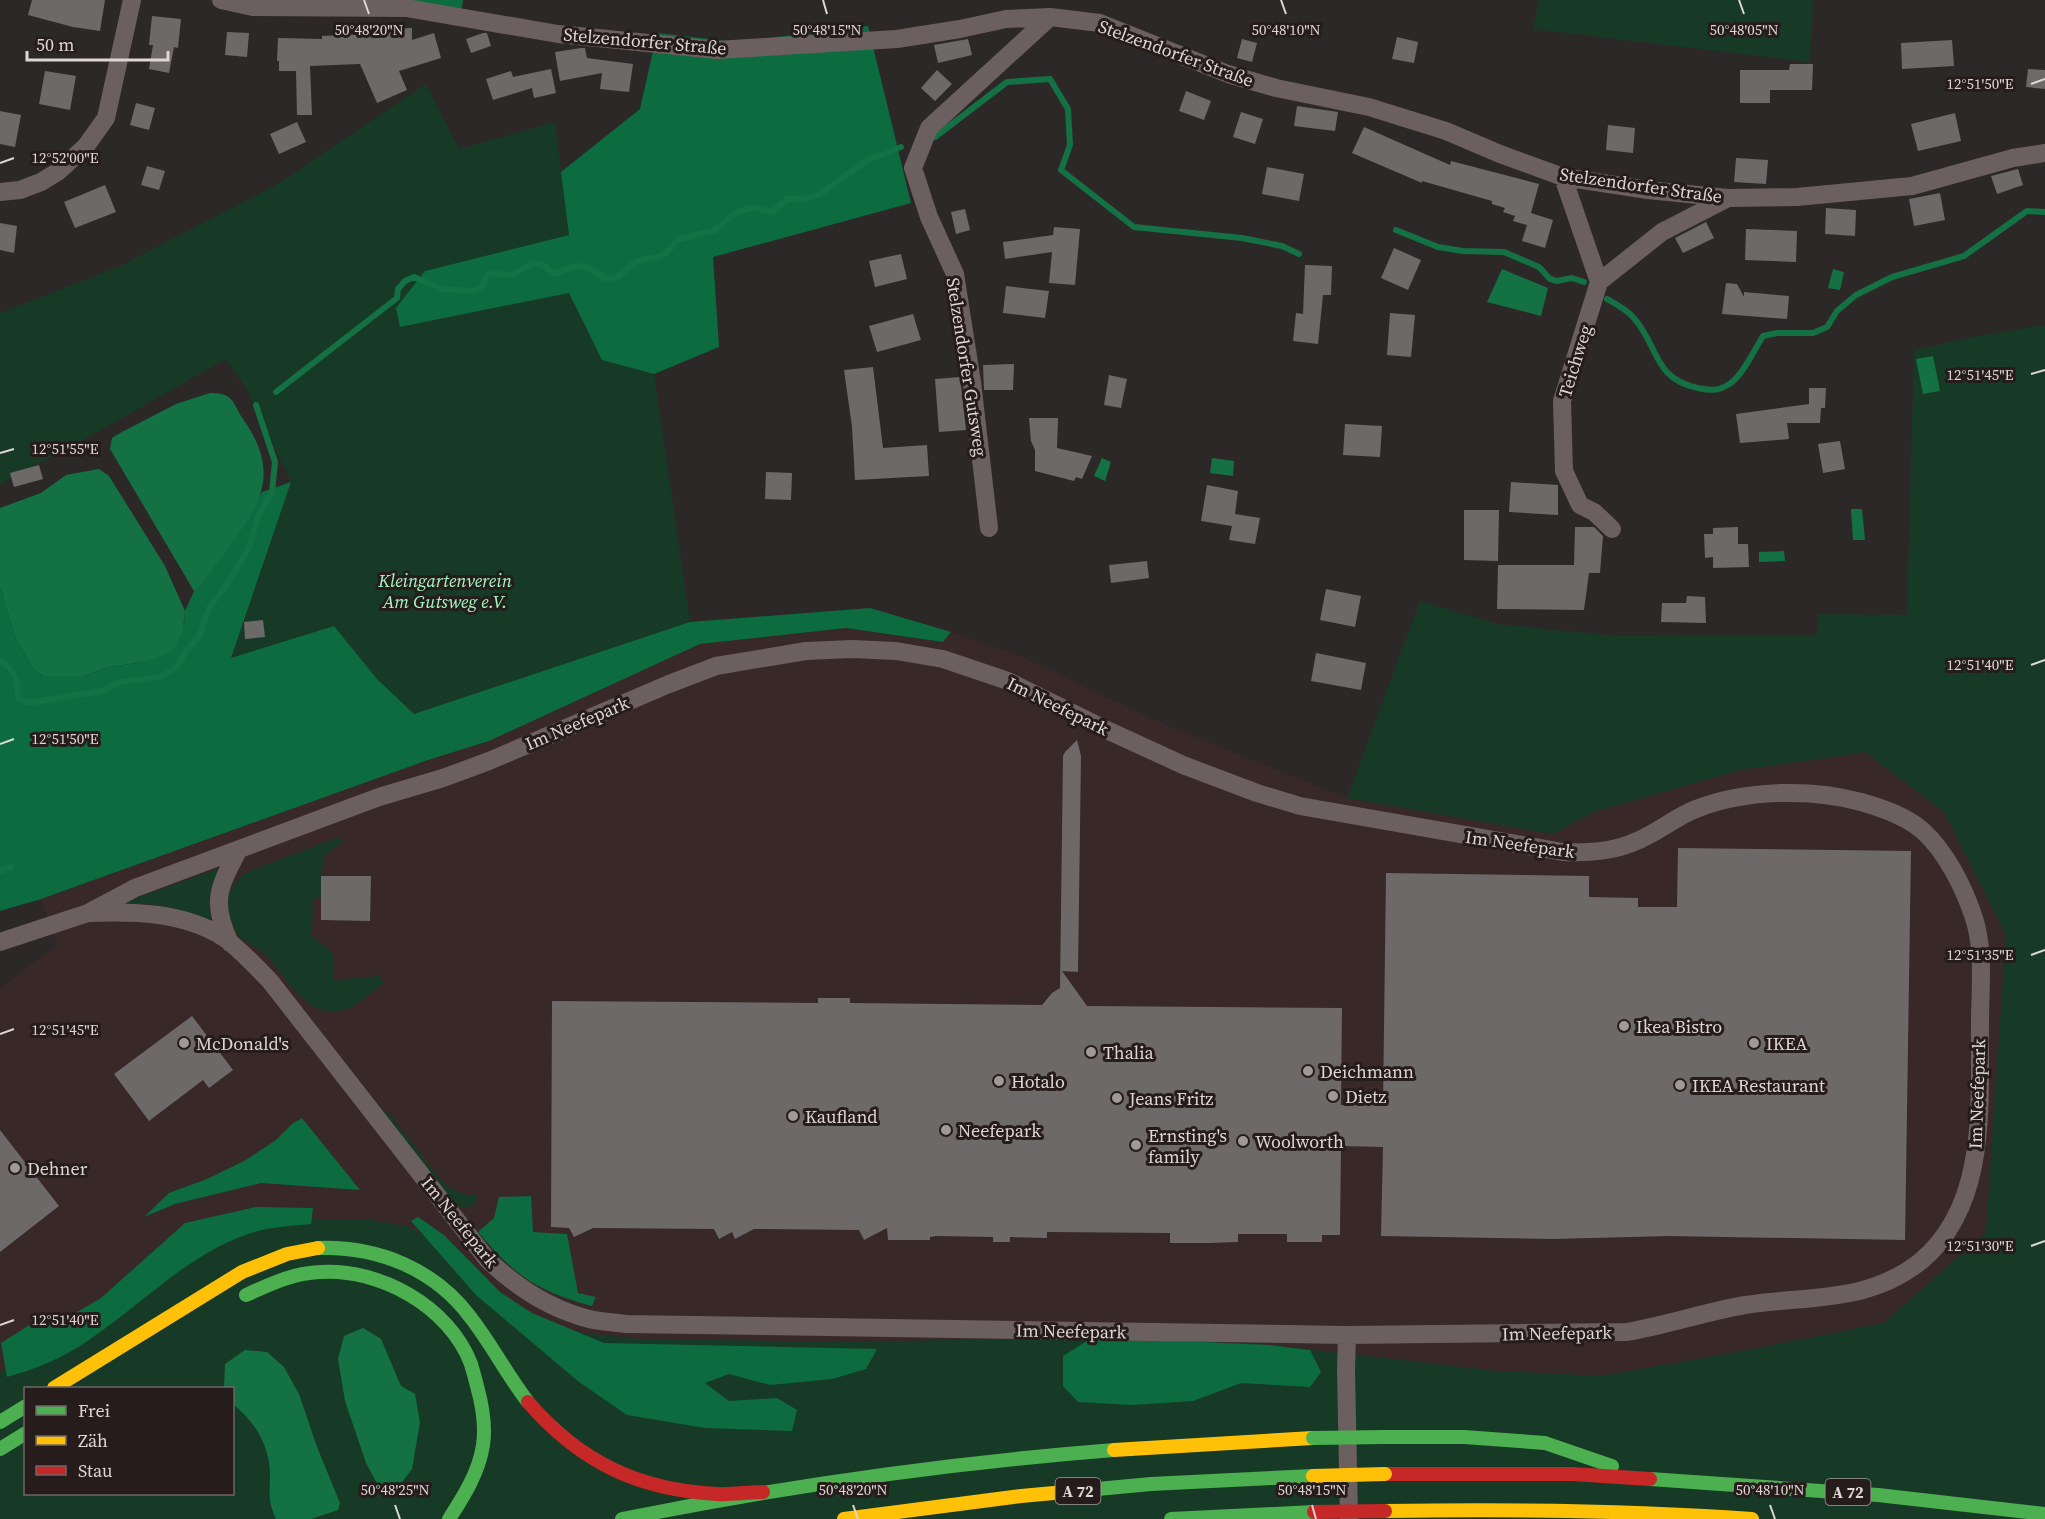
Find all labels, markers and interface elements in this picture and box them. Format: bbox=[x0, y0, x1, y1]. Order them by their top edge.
street label: Stelzendorfer Straße bbox=[1095, 13, 1257, 93]
text: 50°48'20"N bbox=[334, 19, 404, 40]
text: 50°48'15"N bbox=[792, 19, 862, 40]
text: 50°48'10"N bbox=[1251, 19, 1321, 40]
text: 50°48'05"N bbox=[1709, 19, 1779, 40]
street label: Stelzendorfer Straße bbox=[562, 21, 728, 61]
scale bar bbox=[27, 24, 168, 62]
text: 50 m bbox=[36, 32, 74, 57]
text: 12°51'50"E bbox=[1946, 73, 2014, 94]
text: 12°52'00"E bbox=[31, 147, 99, 168]
street label: Stelzendorfer Straße bbox=[1558, 161, 1724, 209]
street label: Stelzendorfer Gutsweg bbox=[941, 276, 993, 458]
street label: Teichweg bbox=[1552, 322, 1598, 400]
text: 12°51'45"E bbox=[1946, 364, 2014, 385]
text: 12°51'55"E bbox=[31, 438, 99, 459]
park label: Kleingartenverein Am Gutsweg e.V. bbox=[377, 568, 512, 614]
text: 12°51'40"E bbox=[1946, 654, 2014, 675]
street label: Im Neefepark bbox=[1003, 671, 1113, 741]
street label: Im Neefepark bbox=[521, 690, 633, 756]
text: 12°51'50"E bbox=[31, 728, 99, 749]
street label: Im Neefepark bbox=[1464, 824, 1576, 864]
text: 12°51'35"E bbox=[1946, 944, 2014, 965]
place label: Ikea Bistro bbox=[1636, 1014, 1722, 1039]
text: 12°51'45"E bbox=[31, 1019, 99, 1040]
marker: Ikea Bistro bbox=[1617, 1019, 1631, 1033]
place label: McDonald's bbox=[196, 1031, 289, 1056]
place label: IKEA bbox=[1766, 1031, 1808, 1056]
marker: McDonald's bbox=[177, 1036, 191, 1050]
marker: IKEA bbox=[1747, 1036, 1761, 1050]
street label: Im Neefepark bbox=[1963, 1038, 1991, 1150]
place label: Thalia bbox=[1103, 1040, 1155, 1065]
marker: Thalia bbox=[1084, 1045, 1098, 1059]
place label: Deichmann bbox=[1320, 1059, 1414, 1084]
marker: Deichmann bbox=[1301, 1064, 1315, 1078]
place label: Hotalo bbox=[1011, 1069, 1065, 1094]
place label: IKEA Restaurant bbox=[1692, 1073, 1825, 1098]
marker: Hotalo bbox=[992, 1074, 1006, 1088]
marker: IKEA Restaurant bbox=[1673, 1078, 1687, 1092]
place label: Dietz bbox=[1345, 1084, 1386, 1109]
place label: Jeans Fritz bbox=[1128, 1086, 1213, 1111]
marker: Dietz bbox=[1326, 1089, 1340, 1103]
marker: Jeans Fritz bbox=[1110, 1091, 1124, 1105]
place label: Kaufland bbox=[805, 1104, 878, 1129]
marker: Kaufland bbox=[786, 1109, 800, 1123]
place label: Neefepark bbox=[958, 1118, 1041, 1143]
marker: Neefepark bbox=[939, 1123, 953, 1137]
place label: Ernsting's family bbox=[1148, 1123, 1227, 1169]
place label: Woolworth bbox=[1255, 1129, 1344, 1154]
marker: Woolworth bbox=[1236, 1134, 1250, 1148]
marker: Ernsting's family bbox=[1129, 1138, 1143, 1152]
place label: Dehner bbox=[27, 1156, 88, 1181]
marker: Dehner bbox=[8, 1161, 22, 1175]
street label: Im Neefepark bbox=[416, 1171, 504, 1273]
text: 12°51'30"E bbox=[1946, 1235, 2014, 1256]
text: 12°51'40"E bbox=[31, 1309, 99, 1330]
street label: Im Neefepark bbox=[1016, 1318, 1126, 1344]
street label: Im Neefepark bbox=[1502, 1320, 1612, 1346]
legend bbox=[24, 1387, 234, 1495]
text: Frei bbox=[78, 1398, 110, 1423]
text: Zäh bbox=[78, 1428, 108, 1453]
text: Stau bbox=[78, 1458, 113, 1483]
road number: A 72 bbox=[1056, 1478, 1100, 1504]
text: 50°48'25"N bbox=[360, 1479, 430, 1500]
text: 50°48'20"N bbox=[818, 1479, 888, 1500]
text: 50°48'15"N bbox=[1277, 1479, 1347, 1500]
text: 50°48'10"N bbox=[1735, 1479, 1805, 1500]
road number: A 72 bbox=[1826, 1479, 1870, 1505]

